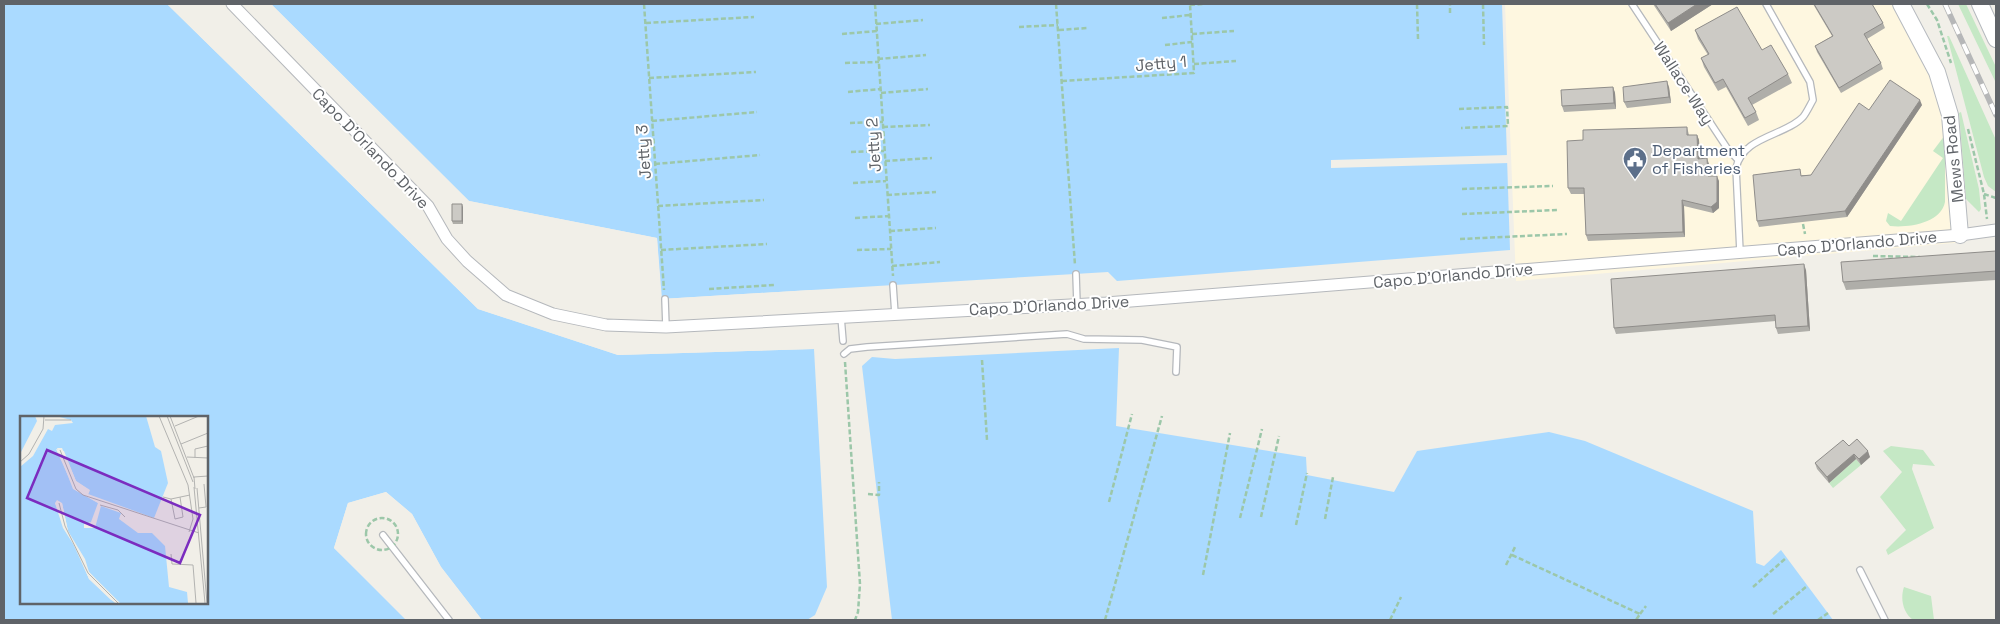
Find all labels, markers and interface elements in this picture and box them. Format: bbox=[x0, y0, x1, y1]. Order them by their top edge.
street label: Wallace Way bbox=[1649, 37, 1718, 129]
street label: Jetty 1 bbox=[1134, 51, 1188, 76]
street label: Capo D'Orlando Drive bbox=[307, 83, 434, 213]
street label: Mews Road bbox=[1938, 114, 1969, 204]
street label: Jetty 2 bbox=[861, 117, 886, 173]
street label: Jetty 3 bbox=[631, 124, 656, 180]
place label: Department of Fisheries bbox=[1652, 140, 1745, 179]
public building icon: Department of Fisheries bbox=[1622, 146, 1648, 180]
street label: Capo D'Orlando Drive bbox=[1776, 226, 1938, 261]
street label: Capo D'Orlando Drive bbox=[1372, 258, 1534, 293]
street label: Capo D'Orlando Drive bbox=[968, 291, 1130, 320]
inset map bbox=[20, 416, 208, 604]

